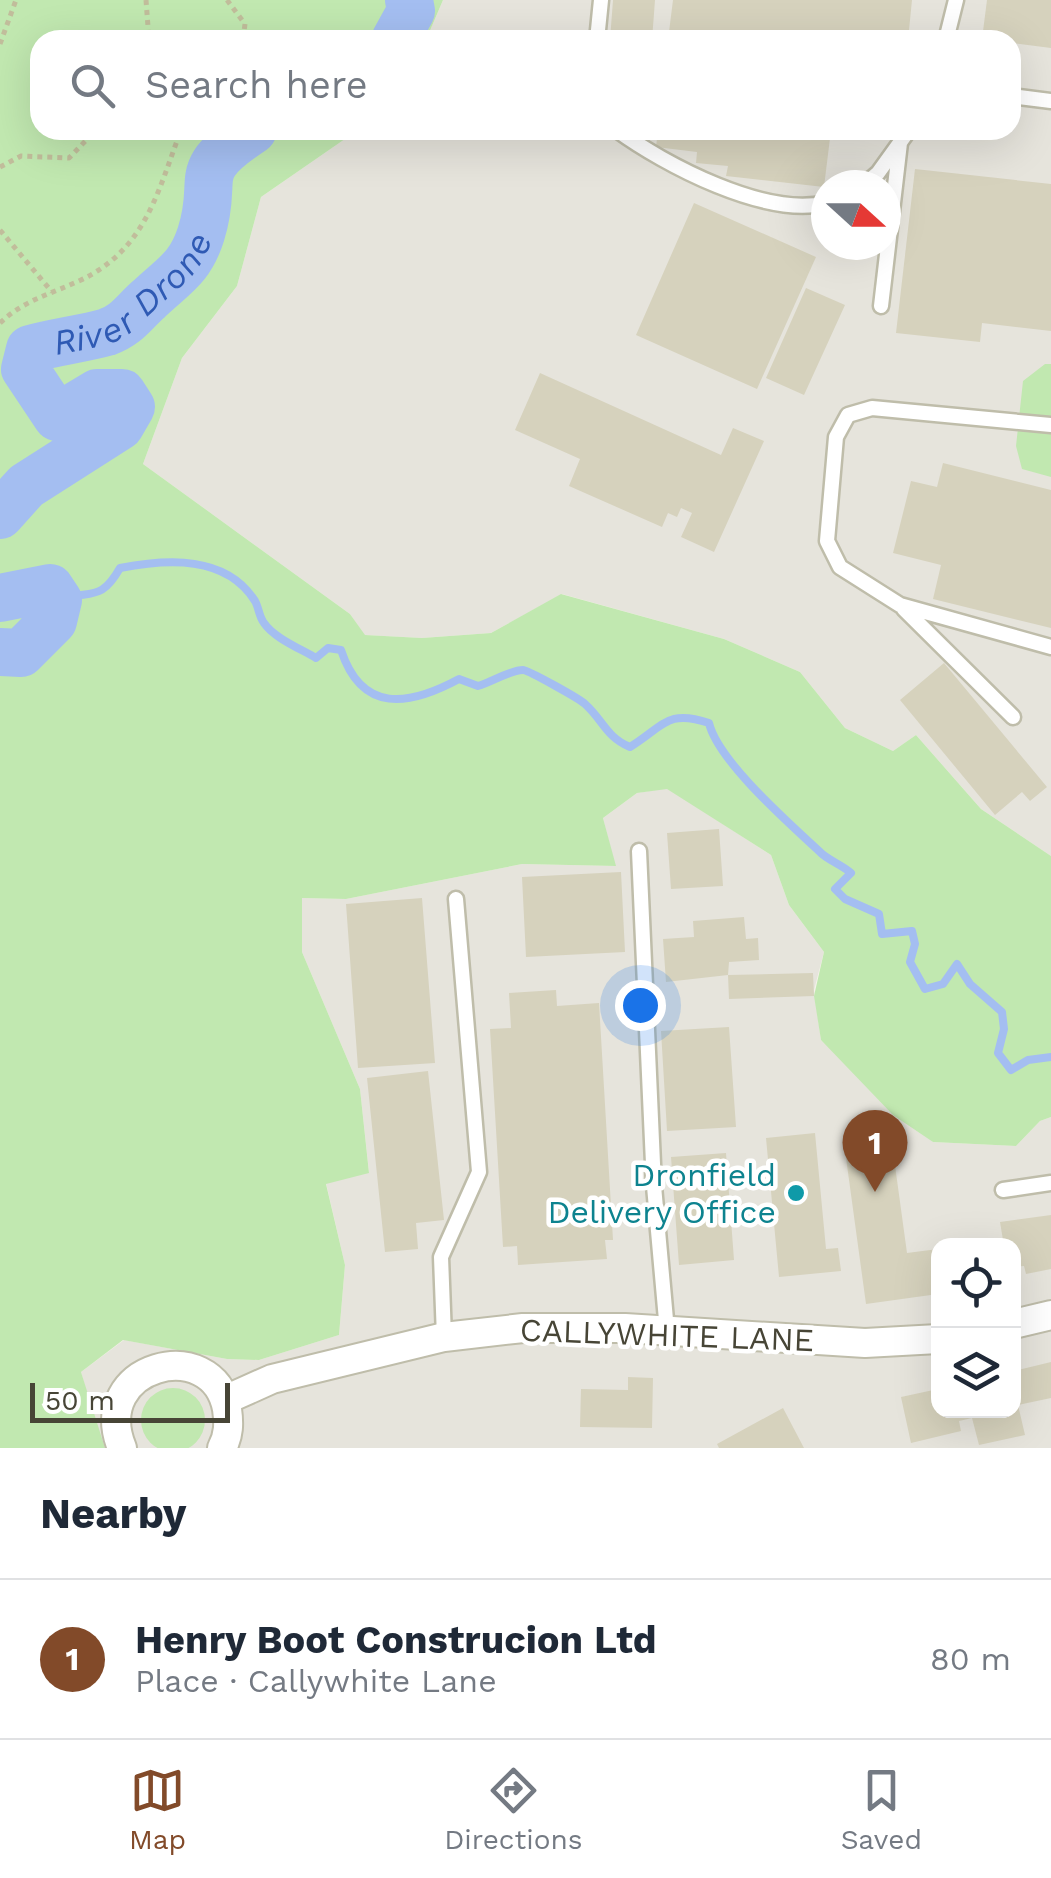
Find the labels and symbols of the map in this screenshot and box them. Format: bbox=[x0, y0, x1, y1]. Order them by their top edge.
north arrow bbox=[811, 170, 901, 260]
water label: River Drone bbox=[50, 226, 221, 364]
your location bbox=[615, 980, 666, 1031]
pin: 1 bbox=[842, 1110, 908, 1192]
place label: Dronfield Delivery Office bbox=[547, 1156, 776, 1231]
marker: Dronfield Delivery Office bbox=[785, 1182, 807, 1204]
street label: CALLYWHITE LANE bbox=[519, 1311, 815, 1359]
scale bar bbox=[30, 1378, 230, 1422]

